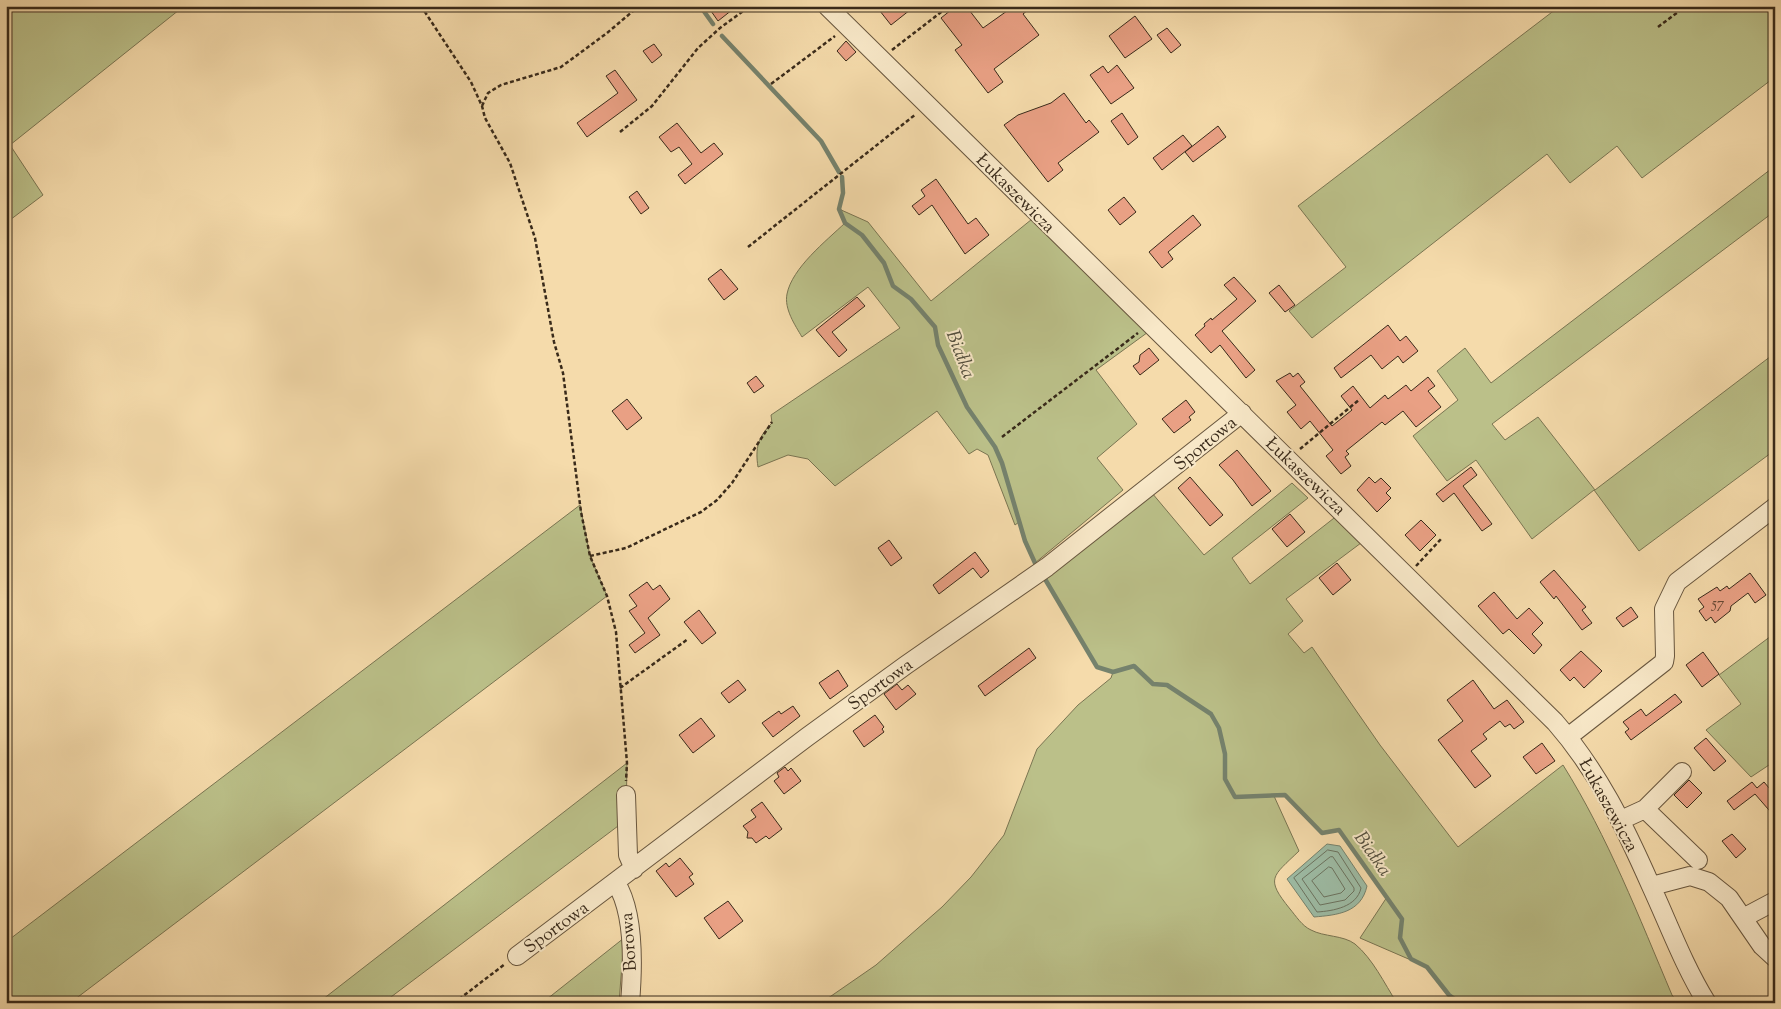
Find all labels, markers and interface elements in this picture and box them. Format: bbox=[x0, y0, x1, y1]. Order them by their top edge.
street label: Łukaszewicza bbox=[969, 149, 1060, 240]
water label: Białka bbox=[938, 327, 981, 383]
street label: Sportowa bbox=[1169, 411, 1243, 478]
street label: Łukaszewicza bbox=[1259, 432, 1351, 523]
house number: 57 bbox=[1711, 594, 1725, 615]
street label: Sportowa bbox=[843, 653, 919, 718]
street label: Łukaszewicza bbox=[1571, 755, 1644, 857]
water label: Białka bbox=[1347, 826, 1397, 883]
street label: Sportowa bbox=[519, 896, 595, 961]
street label: Borowa bbox=[615, 912, 645, 972]

